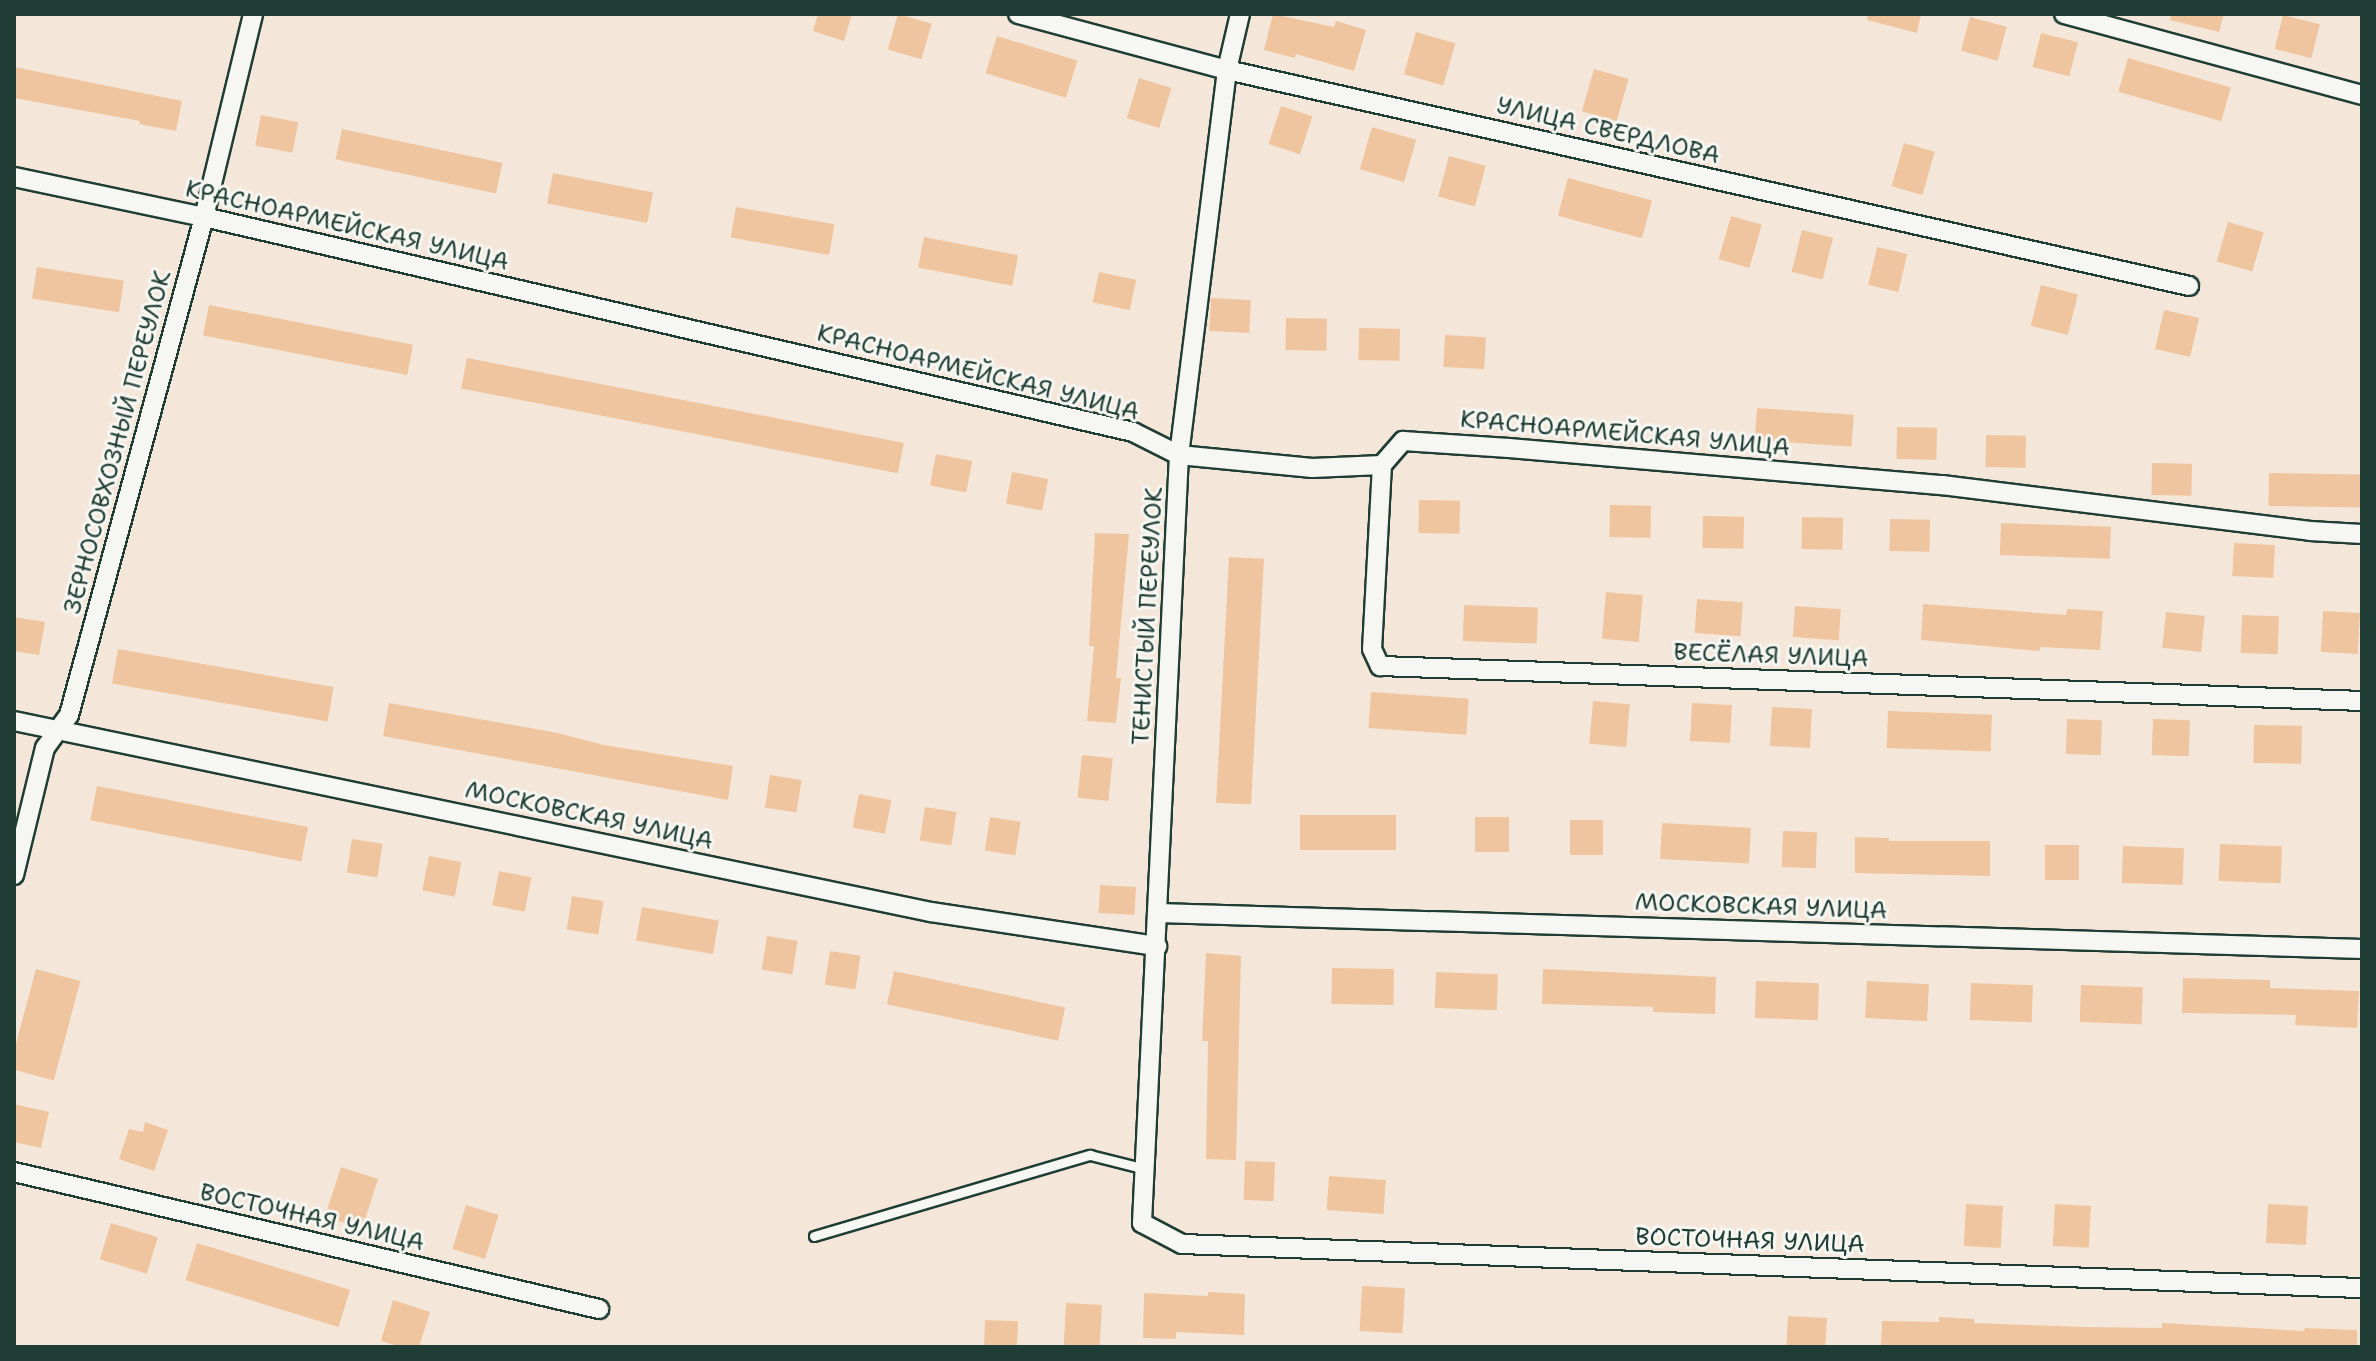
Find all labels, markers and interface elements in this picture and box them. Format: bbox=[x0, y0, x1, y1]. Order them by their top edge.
street label: УЛИЦА СВЕРДЛОВА bbox=[1494, 91, 1722, 171]
street label: КРАСНОАРМЕЙСКАЯ УЛИЦА bbox=[183, 175, 511, 277]
street label: ЗЕРНОСОВХОЗНЫЙ ПЕРЕУЛОК bbox=[58, 267, 178, 617]
street label: КРАСНОАРМЕЙСКАЯ УЛИЦА bbox=[814, 319, 1142, 427]
street label: КРАСНОАРМЕЙСКАЯ УЛИЦА bbox=[1459, 405, 1791, 463]
street label: ТЕНИСТЫЙ ПЕРЕУЛОК bbox=[1127, 486, 1169, 746]
street label: ВЕСЁЛАЯ УЛИЦА bbox=[1673, 638, 1869, 674]
street label: МОСКОВСКАЯ УЛИЦА bbox=[463, 776, 715, 856]
street label: МОСКОВСКАЯ УЛИЦА bbox=[1634, 888, 1888, 926]
street label: ВОСТОЧНАЯ УЛИЦА bbox=[197, 1178, 427, 1258]
street label: ВОСТОЧНАЯ УЛИЦА bbox=[1635, 1223, 1865, 1259]

